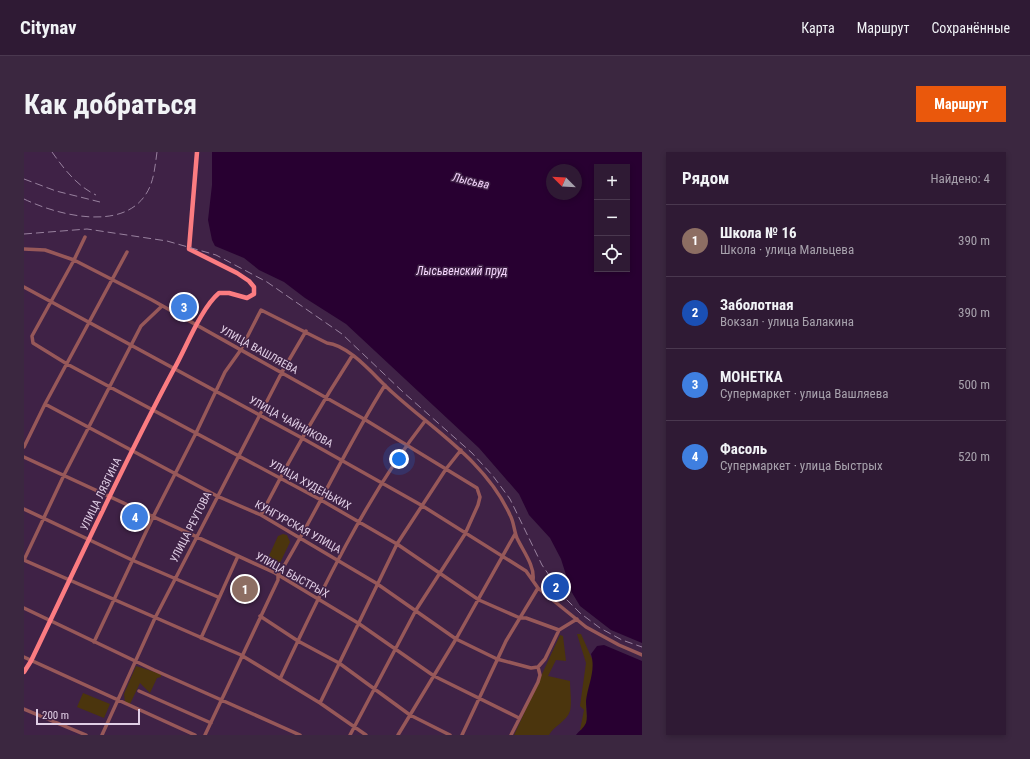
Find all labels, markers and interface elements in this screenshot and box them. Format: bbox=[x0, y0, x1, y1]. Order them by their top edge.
text: Citynav bbox=[20, 16, 77, 39]
text: Карта bbox=[801, 20, 835, 36]
text: Маршрут bbox=[857, 20, 909, 36]
text: Сохранённые bbox=[931, 20, 1010, 36]
button: Маршрут bbox=[916, 86, 1006, 122]
text: Как добраться bbox=[24, 88, 197, 121]
north arrow bbox=[546, 164, 582, 200]
map controls bbox=[594, 164, 630, 272]
button: + bbox=[594, 164, 630, 200]
text: Рядом bbox=[682, 168, 729, 188]
water label: Лысьва bbox=[450, 170, 491, 192]
text: Найдено: 4 bbox=[930, 171, 990, 186]
button: − bbox=[594, 200, 630, 236]
text: Школа № 16 bbox=[720, 224, 797, 242]
text: 1 bbox=[692, 233, 698, 248]
text: 390 m bbox=[958, 233, 990, 248]
button: locate bbox=[594, 236, 630, 272]
text: Школа · улица Мальцева bbox=[720, 242, 854, 257]
water label: Лысьвенский пруд bbox=[415, 264, 508, 278]
pin: 3 bbox=[171, 292, 197, 322]
text: Заболотная bbox=[720, 296, 794, 314]
text: 2 bbox=[692, 305, 698, 320]
text: 390 m bbox=[958, 305, 990, 320]
text: Вокзал · улица Балакина bbox=[720, 314, 854, 329]
street label: УЛИЦА ВАШЛЯЕВА bbox=[218, 323, 301, 377]
text: МОНЕТКА bbox=[720, 368, 783, 386]
text: 3 bbox=[692, 377, 698, 392]
text: 500 m bbox=[958, 377, 990, 392]
text: Супермаркет · улица Вашляева bbox=[720, 386, 888, 401]
street label: УЛИЦА ЧАЙНИКОВА bbox=[247, 394, 336, 451]
text: Фасоль bbox=[720, 440, 767, 458]
your location bbox=[389, 449, 409, 469]
text: 4 bbox=[692, 449, 698, 464]
text: 520 m bbox=[958, 449, 990, 464]
street label: УЛИЦА ЛЯЗГИНА bbox=[78, 455, 125, 533]
street label: УЛИЦА ХУДЕНЬКИХ bbox=[267, 457, 353, 513]
text: Супермаркет · улица Быстрых bbox=[720, 458, 883, 473]
street label: УЛИЦА РЕУТОВА bbox=[168, 489, 215, 565]
street label: КУНГУРСКАЯ УЛИЦА bbox=[253, 498, 344, 556]
pin: 4 bbox=[122, 502, 148, 532]
street label: УЛИЦА БЫСТРЫХ bbox=[253, 549, 331, 601]
pin: 2 bbox=[543, 572, 569, 602]
pin: 1 bbox=[232, 574, 258, 604]
scale bar bbox=[36, 707, 140, 726]
text: 200 m bbox=[42, 709, 69, 722]

